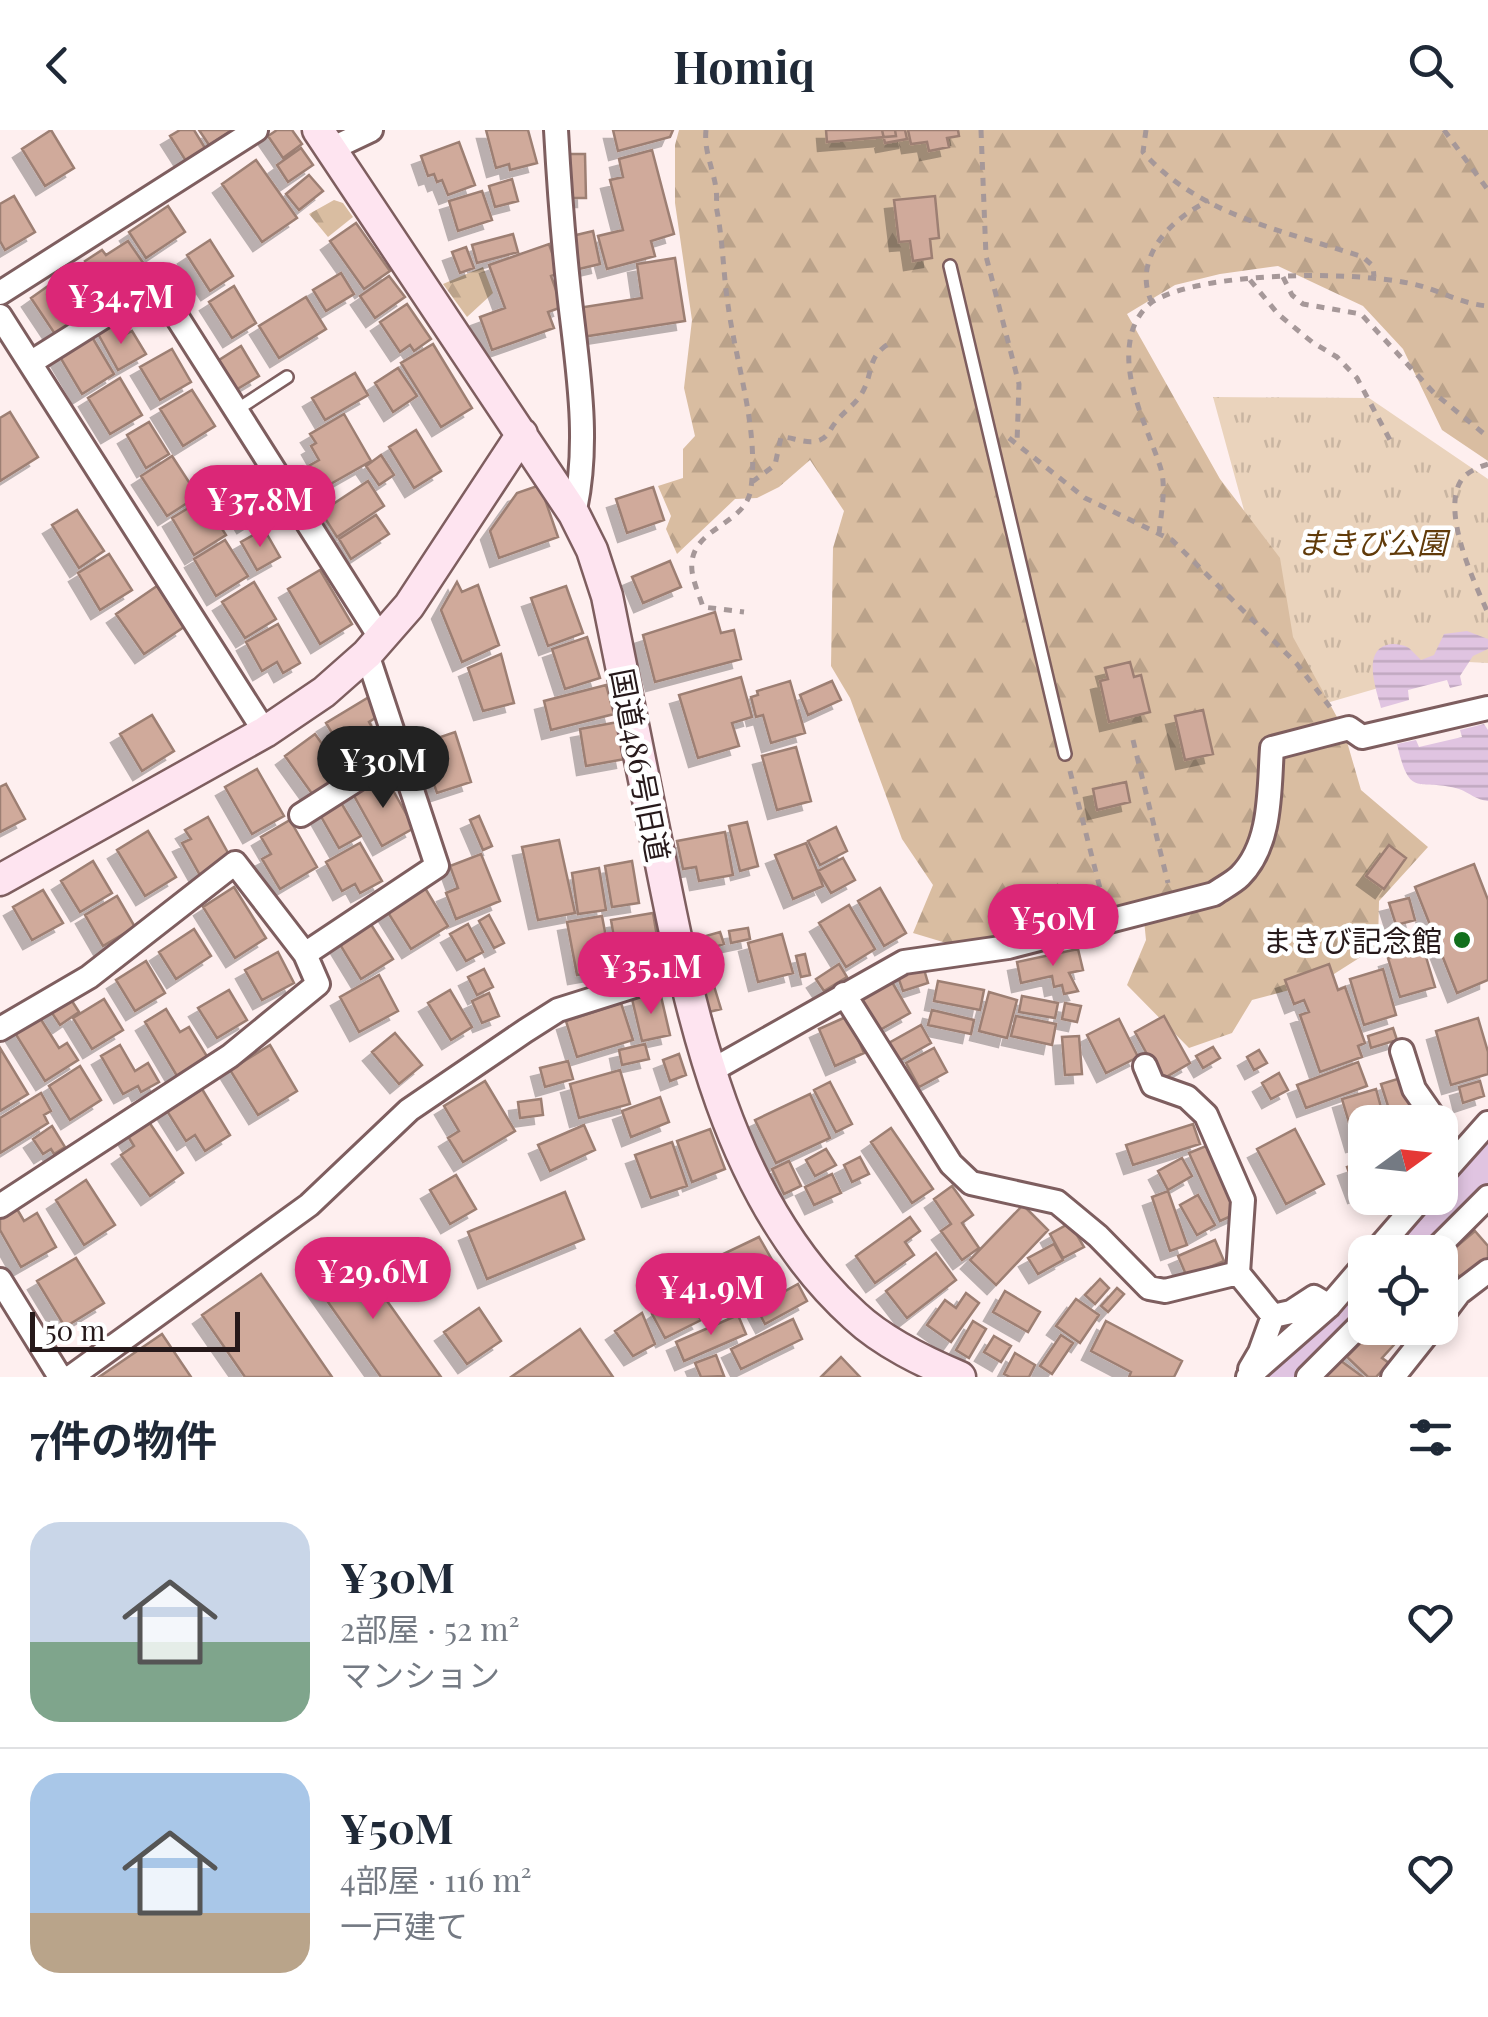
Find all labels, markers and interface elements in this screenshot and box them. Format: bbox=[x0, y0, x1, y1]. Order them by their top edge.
text: Homiq bbox=[673, 35, 815, 95]
icon: back bbox=[30, 38, 85, 93]
icon: search bbox=[1403, 38, 1458, 93]
pin: ¥34.7M bbox=[40, 262, 202, 347]
text: ¥34.7M bbox=[68, 273, 174, 316]
pin: ¥37.8M bbox=[179, 465, 341, 550]
text: ¥37.8M bbox=[207, 476, 313, 519]
park label: まきび公園 bbox=[1297, 522, 1451, 562]
street label: 国道486号旧道 bbox=[603, 665, 679, 865]
pin: ¥30M bbox=[324, 726, 442, 811]
text: ¥30M bbox=[339, 737, 427, 780]
pin: ¥50M bbox=[994, 884, 1112, 969]
text: ¥50M bbox=[1010, 895, 1096, 938]
place label: まきび記念館 bbox=[1262, 920, 1442, 960]
marker: まきび記念館 bbox=[1451, 929, 1473, 951]
pin: ¥35.1M bbox=[570, 932, 732, 1017]
text: ¥35.1M bbox=[600, 943, 702, 986]
north arrow bbox=[1348, 1105, 1458, 1215]
map controls bbox=[1348, 1105, 1458, 1345]
button: locate bbox=[1348, 1235, 1458, 1345]
pin: ¥29.6M bbox=[292, 1237, 454, 1322]
text: ¥29.6M bbox=[317, 1248, 429, 1291]
pin: ¥41.9M bbox=[630, 1253, 792, 1338]
text: ¥41.9M bbox=[658, 1264, 764, 1307]
scale bar bbox=[30, 1307, 240, 1352]
text: 50 m bbox=[45, 1311, 105, 1348]
icon: filters bbox=[1403, 1410, 1458, 1465]
text: 7件の物件 bbox=[30, 1411, 217, 1467]
text: ¥30M bbox=[340, 1548, 455, 1604]
icon: home bbox=[110, 1562, 230, 1682]
icon: heart bbox=[1403, 1595, 1458, 1650]
text: 2部屋 · 52 m² bbox=[340, 1606, 520, 1649]
text: マンション bbox=[340, 1652, 500, 1695]
text: ¥50M bbox=[340, 1799, 454, 1855]
icon: home bbox=[110, 1813, 230, 1933]
icon: heart bbox=[1403, 1846, 1458, 1901]
text: 4部屋 · 116 m² bbox=[340, 1857, 532, 1900]
text: 一戸建て bbox=[340, 1903, 468, 1946]

